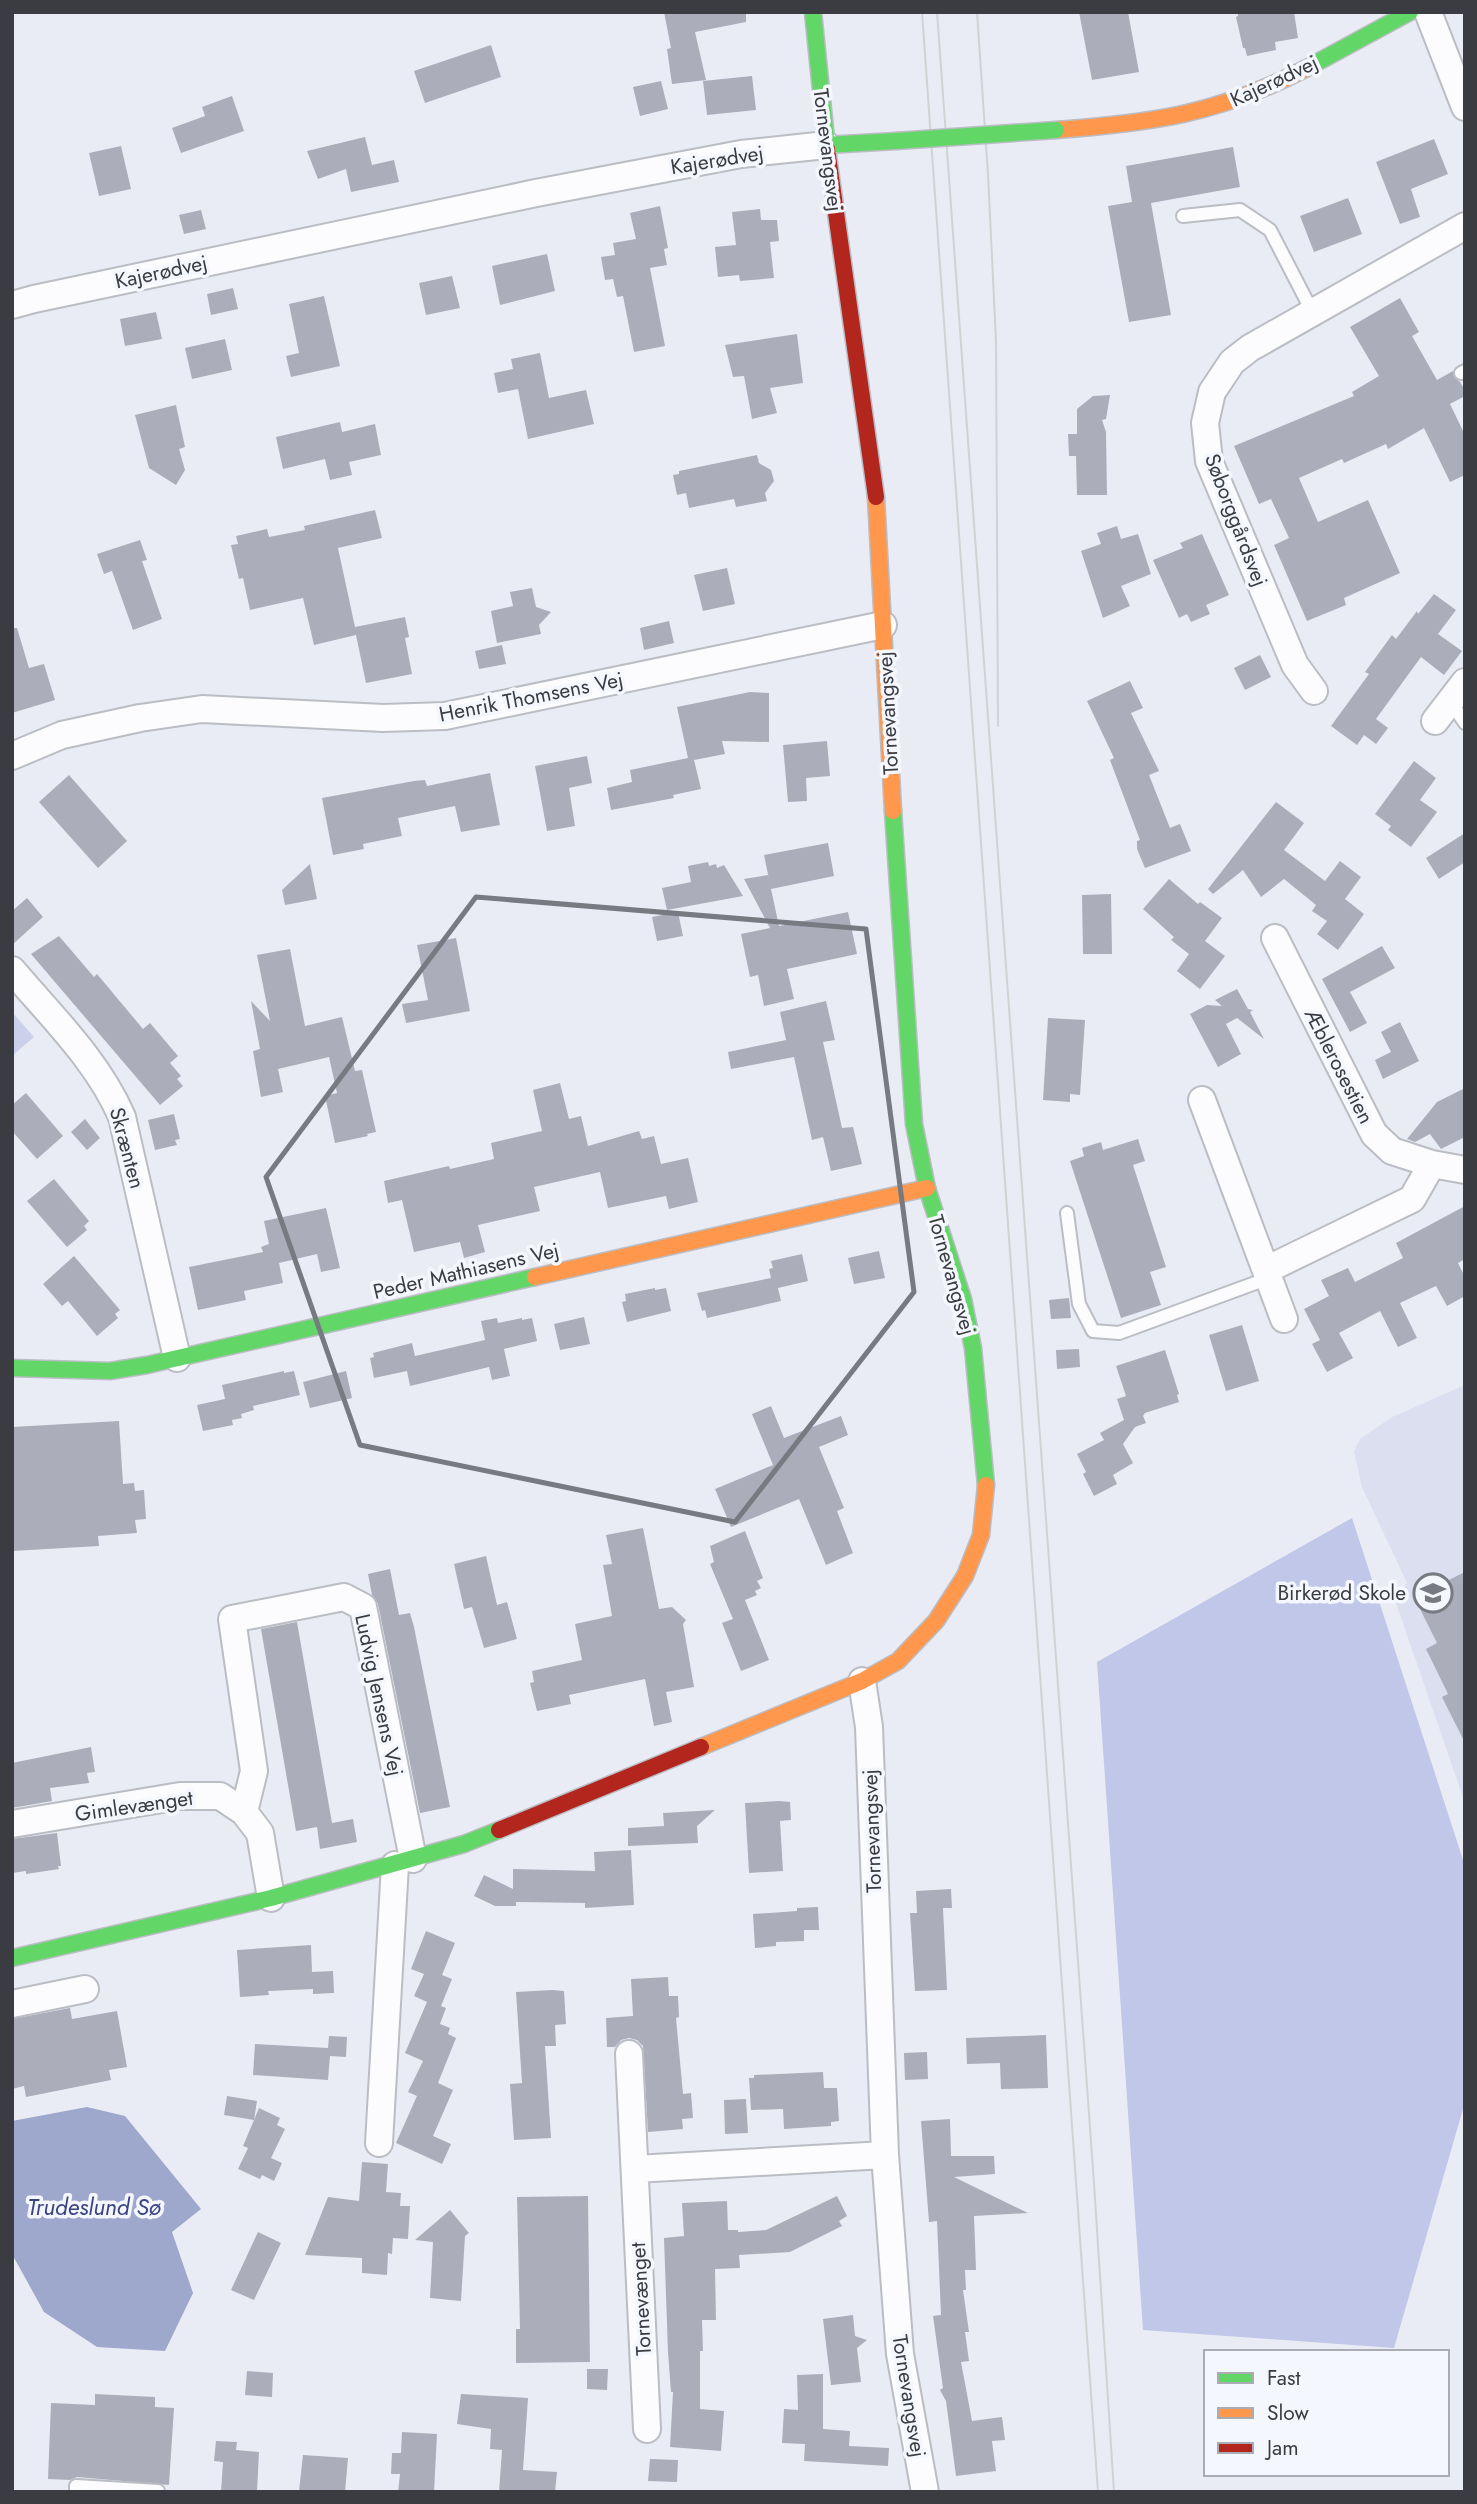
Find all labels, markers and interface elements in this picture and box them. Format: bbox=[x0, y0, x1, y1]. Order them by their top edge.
street label: Kajerødvej bbox=[1225, 48, 1323, 114]
street label: Tornevangsvej bbox=[806, 87, 850, 213]
street label: Kajerødvej bbox=[668, 138, 766, 182]
street label: Kajerødvej bbox=[112, 248, 210, 296]
street label: Søborggårdsvej bbox=[1197, 449, 1275, 591]
street label: Tornevangsvej bbox=[870, 651, 906, 775]
street label: Henrik Thomsens Vej bbox=[436, 664, 626, 730]
street label: Æblerosestien bbox=[1297, 1003, 1381, 1129]
street label: Skrænten bbox=[102, 1104, 152, 1192]
street label: Tornevangsvej bbox=[921, 1211, 983, 1339]
street label: Peder Mathiasens Vej bbox=[370, 1235, 562, 1307]
school or university icon: Birkerød Skole bbox=[1412, 1572, 1454, 1614]
place label: Birkerød Skole bbox=[1277, 1578, 1406, 1608]
street label: Ludvig Jensens Vej bbox=[347, 1611, 411, 1779]
street label: Tornevangsvej bbox=[855, 1769, 889, 1893]
street label: Gimlevænget bbox=[73, 1783, 195, 1829]
water label: Trudeslund Sø bbox=[27, 2190, 162, 2224]
street label: Tornevænget bbox=[623, 2242, 659, 2356]
street label: Tornevangsvej bbox=[885, 2333, 933, 2459]
legend bbox=[1204, 2350, 1449, 2476]
text: Fast bbox=[1267, 2363, 1300, 2393]
text: Slow bbox=[1267, 2398, 1309, 2428]
text: Jam bbox=[1264, 2433, 1299, 2463]

